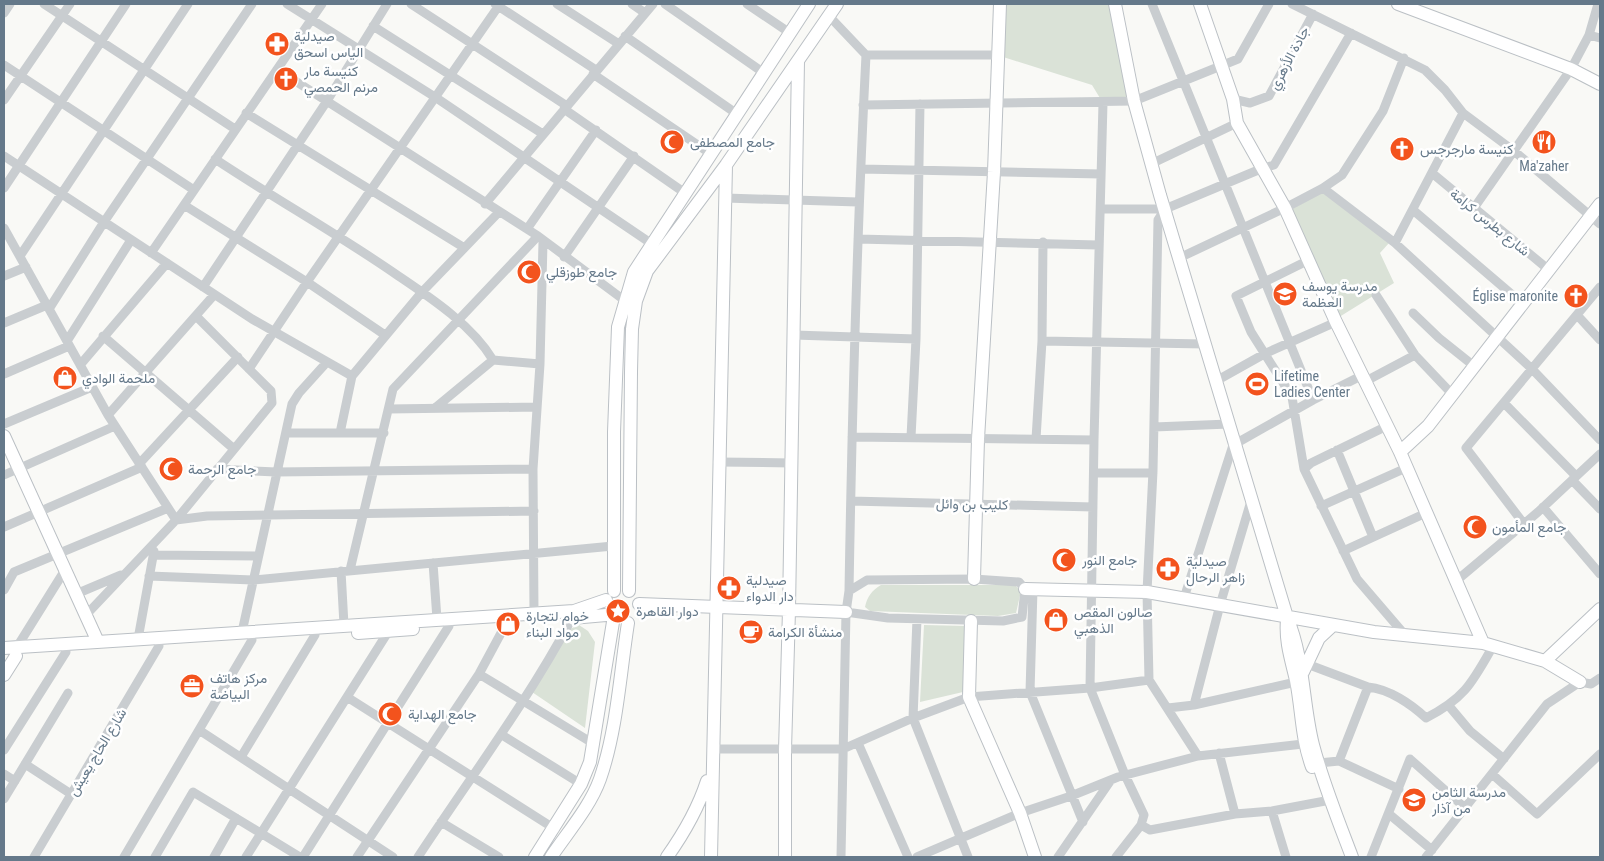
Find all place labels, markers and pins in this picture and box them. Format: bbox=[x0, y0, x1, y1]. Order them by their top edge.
place label: صيدلية الياس اسحق bbox=[294, 28, 363, 61]
pharmacy icon: صيدلية الياس اسحق bbox=[264, 31, 290, 57]
place label: كنيسة مار مرنم الحمصي bbox=[303, 63, 378, 99]
church icon: كنيسة مار مرنم الحمصي bbox=[273, 66, 299, 92]
mosque icon: جامع المصطفى bbox=[659, 129, 685, 155]
restaurant icon: Ma'zaher bbox=[1531, 129, 1557, 155]
place label: جامع المصطفى bbox=[690, 134, 775, 153]
church icon: كنيسة مارجرجس bbox=[1389, 136, 1415, 162]
place label: كنيسة مارجرجس bbox=[1420, 141, 1514, 158]
place label: Ma'zaher bbox=[1519, 158, 1569, 174]
mosque icon: جامع طوزقلي bbox=[516, 259, 542, 285]
place label: جامع طوزقلي bbox=[546, 264, 617, 284]
place label: مدرسة يوسف العظمة bbox=[1302, 278, 1378, 310]
school or university icon: مدرسة يوسف العظمة bbox=[1272, 281, 1298, 307]
church icon: Église maronite bbox=[1563, 283, 1589, 309]
place label: Église maronite bbox=[1473, 287, 1558, 304]
shop icon: ملحمة الوادي bbox=[52, 365, 78, 391]
place label: Lifetime Ladies Center bbox=[1274, 368, 1350, 400]
place label: ملحمة الوادي bbox=[82, 370, 155, 390]
sports icon: Lifetime Ladies Center bbox=[1244, 371, 1270, 397]
mosque icon: جامع الرحمة bbox=[158, 456, 184, 482]
place label: جامع الرحمة bbox=[188, 461, 256, 480]
mosque icon: جامع المأمون bbox=[1462, 514, 1488, 540]
place label: جامع المأمون bbox=[1492, 519, 1566, 538]
mosque icon: جامع النور bbox=[1051, 547, 1077, 573]
place label: جامع النور bbox=[1081, 552, 1137, 571]
place label: صيدلية زاهر الرحال bbox=[1186, 553, 1245, 587]
pharmacy icon: صيدلية زاهر الرحال bbox=[1155, 556, 1181, 582]
place label: صيدلية دار الدواء bbox=[746, 572, 794, 605]
pharmacy icon: صيدلية دار الدواء bbox=[716, 575, 742, 601]
place icon: دوار القاهرة bbox=[605, 598, 631, 624]
place label: دوار القاهرة bbox=[636, 603, 699, 620]
place label: صالون المقص الذهبي bbox=[1074, 604, 1153, 640]
shop icon: صالون المقص الذهبي bbox=[1043, 607, 1069, 633]
place label: خوام لتجارة مواد البناء bbox=[526, 608, 589, 641]
shop icon: خوام لتجارة مواد البناء bbox=[495, 611, 521, 637]
cafe icon: منشأة الكرامة bbox=[738, 619, 764, 645]
place label: منشأة الكرامة bbox=[768, 624, 842, 641]
place label: مركز هاتف البياضة bbox=[210, 670, 267, 703]
office icon: مركز هاتف البياضة bbox=[179, 673, 205, 699]
mosque icon: جامع الهداية bbox=[377, 701, 403, 727]
place label: جامع الهداية bbox=[408, 706, 477, 725]
place label: مدرسة الثامن من آذار bbox=[1431, 784, 1506, 817]
school or university icon: مدرسة الثامن من آذار bbox=[1401, 787, 1427, 813]

